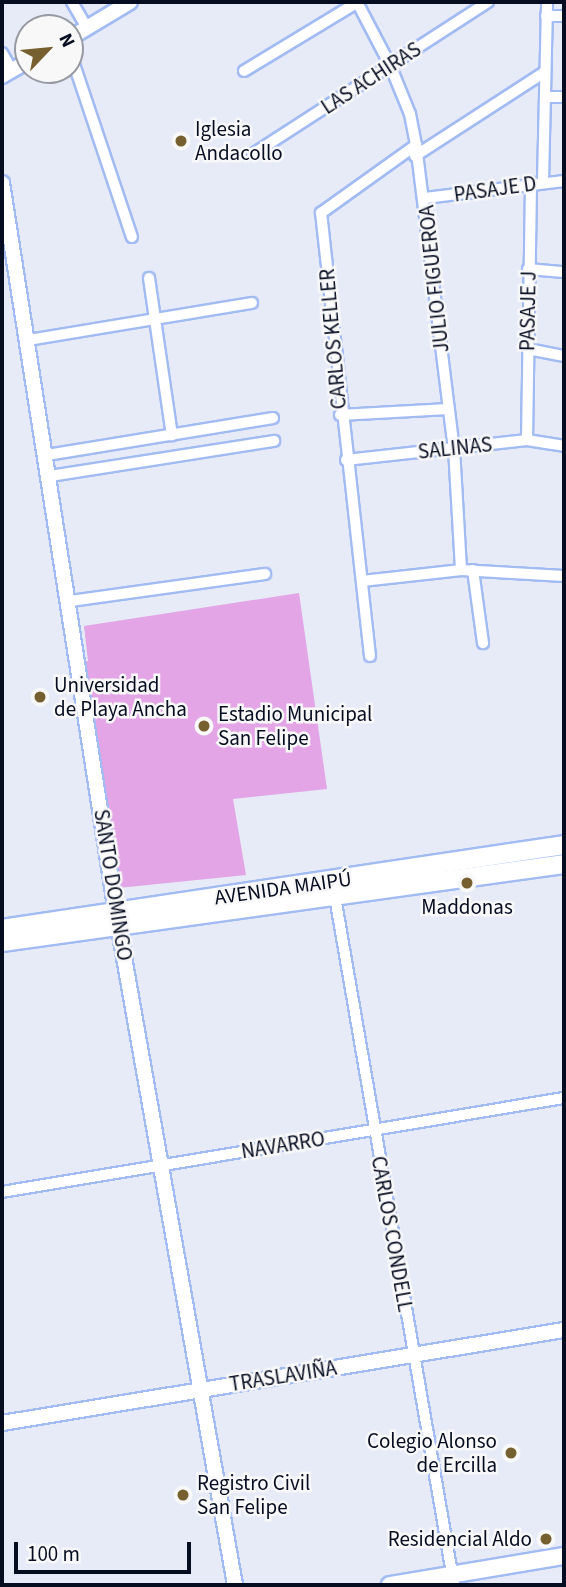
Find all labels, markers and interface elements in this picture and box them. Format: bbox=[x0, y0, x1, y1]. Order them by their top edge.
north arrow bbox=[14, 14, 84, 84]
text: N bbox=[52, 29, 81, 52]
street label: LAS ACHIRAS bbox=[316, 36, 426, 120]
place label: Iglesia Andacollo bbox=[195, 116, 283, 166]
marker: Iglesia Andacollo bbox=[173, 133, 189, 149]
street label: PASAJE D bbox=[452, 171, 538, 207]
street label: JULIO FIGUEROA bbox=[414, 204, 454, 354]
street label: CARLOS KELLER bbox=[314, 268, 352, 410]
street label: PASAJE J bbox=[515, 271, 541, 351]
street label: SALINAS bbox=[417, 432, 493, 464]
place label: Universidad de Playa Ancha bbox=[54, 672, 187, 722]
marker: Universidad de Playa Ancha bbox=[32, 689, 48, 705]
place label: Estadio Municipal San Felipe bbox=[218, 701, 372, 751]
marker: Estadio Municipal San Felipe bbox=[196, 718, 212, 734]
street label: SANTO DOMINGO bbox=[89, 807, 137, 963]
street label: AVENIDA MAIPÚ bbox=[213, 866, 353, 910]
marker: Maddonas bbox=[459, 875, 475, 891]
place label: Maddonas bbox=[421, 894, 513, 920]
street label: NAVARRO bbox=[239, 1126, 327, 1164]
street label: CARLOS CONDELL bbox=[366, 1154, 418, 1314]
street label: TRASLAVIÑA bbox=[227, 1355, 339, 1397]
place label: Colegio Alonso de Ercilla bbox=[367, 1428, 497, 1478]
marker: Colegio Alonso de Ercilla bbox=[503, 1445, 519, 1461]
place label: Registro Civil San Felipe bbox=[197, 1470, 310, 1520]
marker: Registro Civil San Felipe bbox=[175, 1487, 191, 1503]
place label: Residencial Aldo bbox=[388, 1526, 532, 1552]
scale bar bbox=[18, 1528, 194, 1572]
marker: Residencial Aldo bbox=[538, 1531, 554, 1547]
text: 100 m bbox=[27, 1539, 80, 1569]

